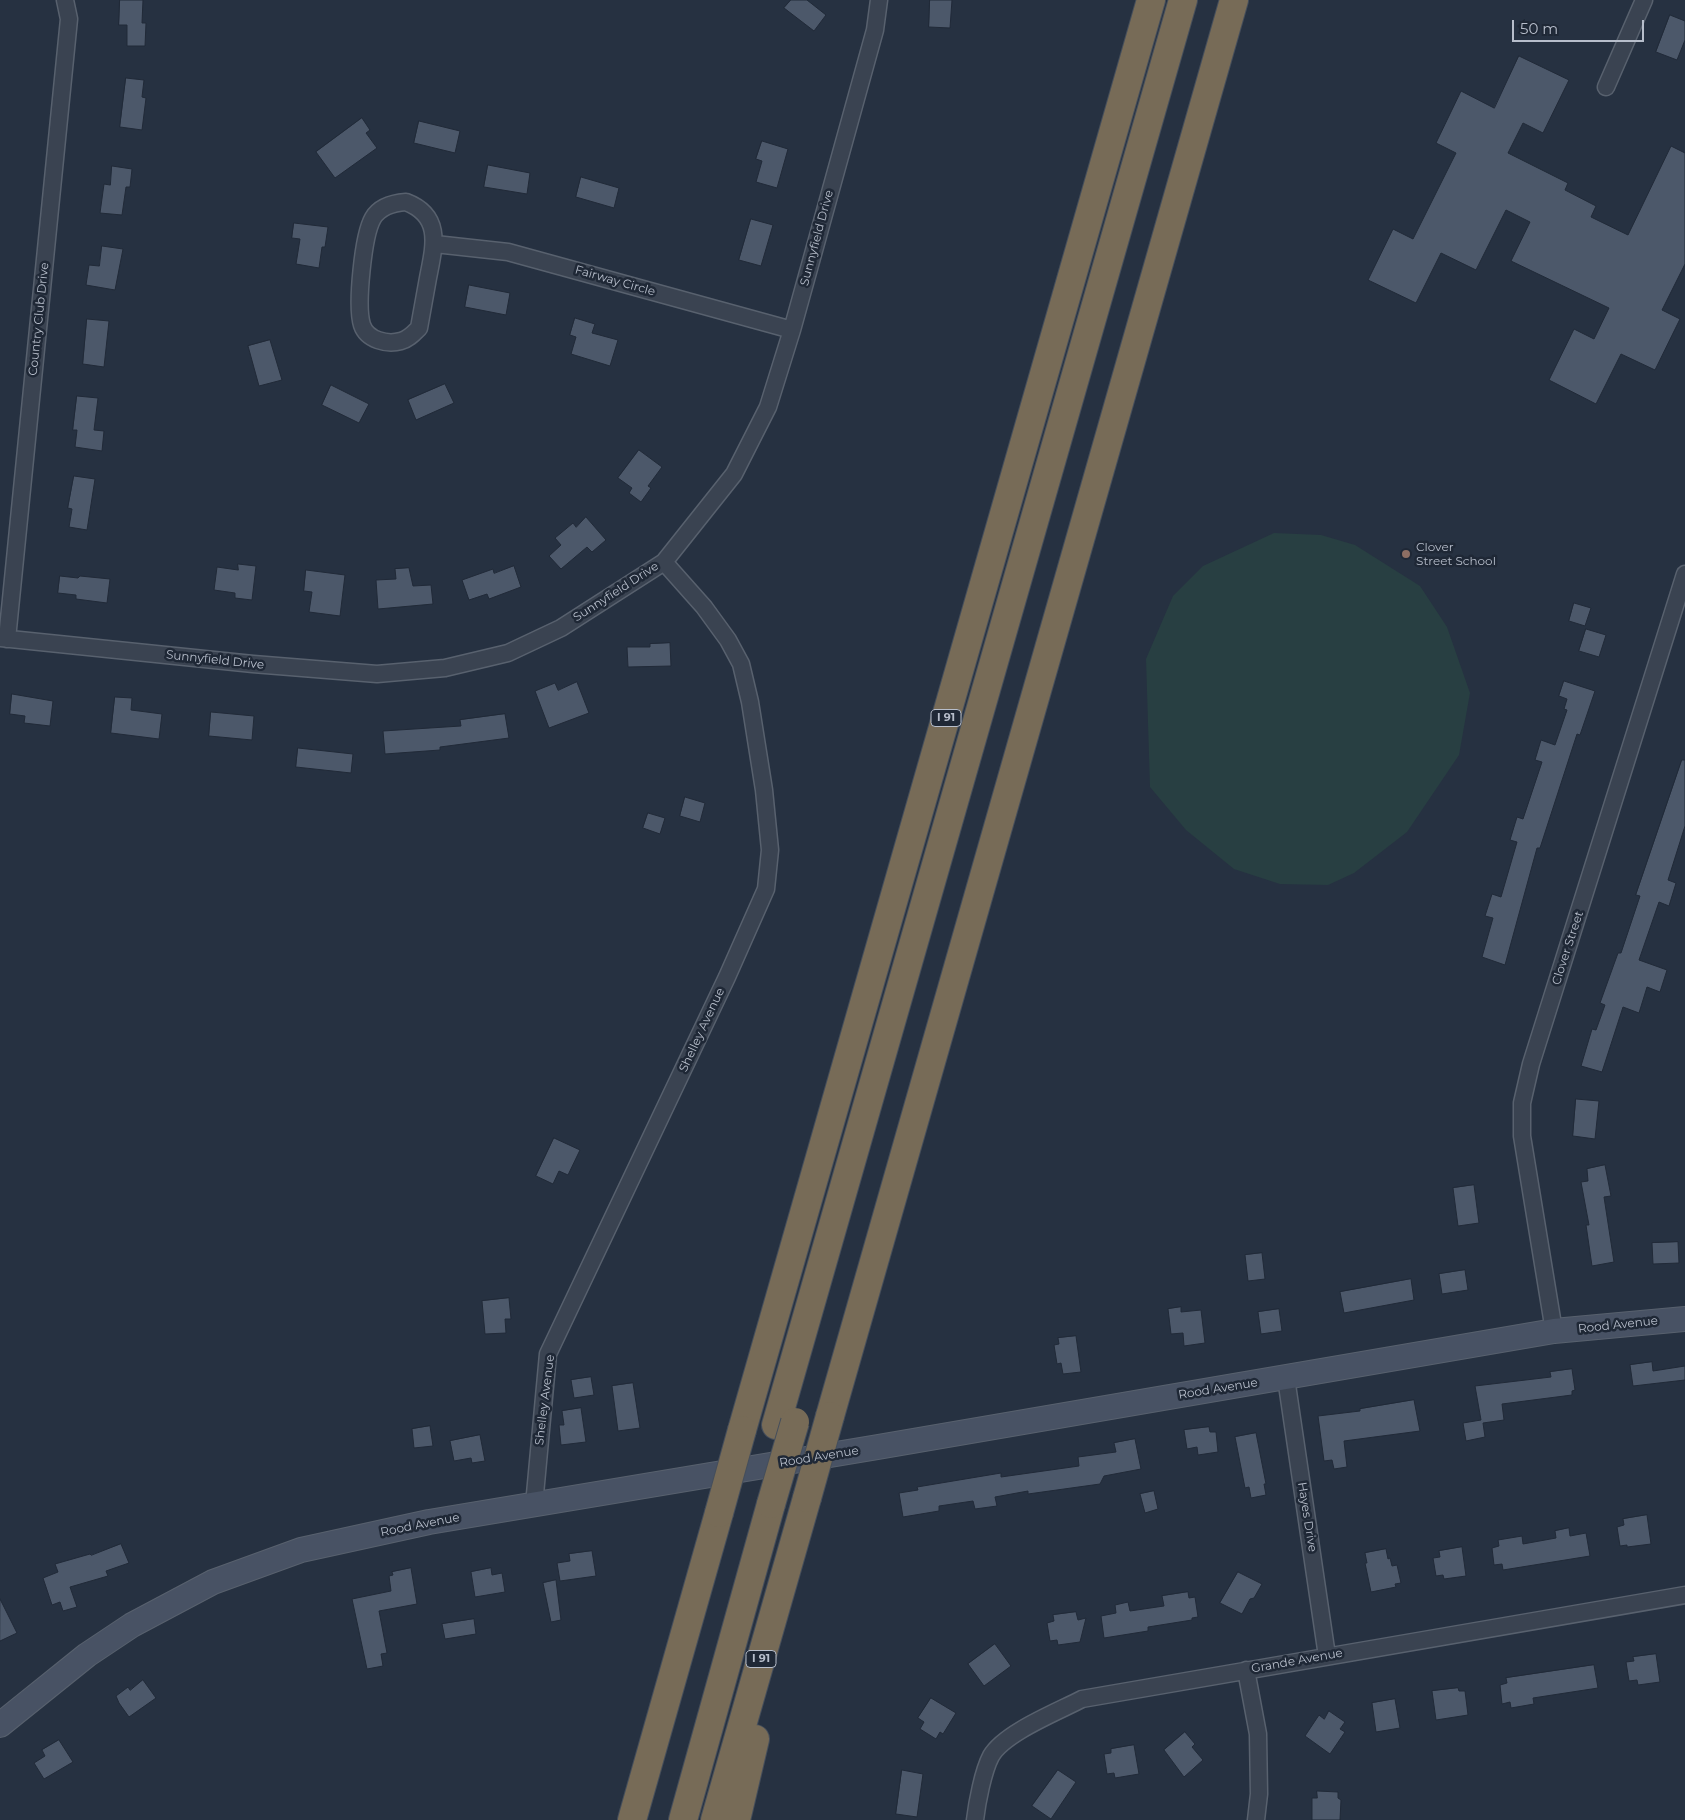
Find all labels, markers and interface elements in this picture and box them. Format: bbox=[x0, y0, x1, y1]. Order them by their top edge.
scale bar bbox=[1515, 10, 1648, 42]
text: 50 m bbox=[1520, 19, 1558, 38]
street label: Sunnyfield Drive bbox=[797, 189, 837, 287]
street label: Country Club Drive bbox=[26, 262, 52, 376]
street label: Fairway Circle bbox=[573, 263, 657, 299]
place label: Clover Street School bbox=[1416, 540, 1496, 568]
marker: Clover Street School bbox=[1400, 548, 1412, 560]
street label: Sunnyfield Drive bbox=[571, 559, 661, 625]
street label: Sunnyfield Drive bbox=[165, 648, 265, 672]
road number: I 91 bbox=[931, 710, 961, 726]
street label: Clover Street bbox=[1549, 909, 1587, 987]
street label: Shelley Avenue bbox=[676, 986, 728, 1074]
street label: Rood Avenue bbox=[1577, 1314, 1659, 1336]
street label: Shelley Avenue bbox=[532, 1354, 558, 1446]
street label: Rood Avenue bbox=[1177, 1376, 1259, 1402]
street label: Rood Avenue bbox=[778, 1444, 860, 1470]
street label: Hayes Drive bbox=[1294, 1481, 1320, 1553]
street label: Rood Avenue bbox=[379, 1510, 461, 1540]
street label: Grande Avenue bbox=[1250, 1646, 1344, 1676]
road number: I 91 bbox=[746, 1650, 776, 1668]

